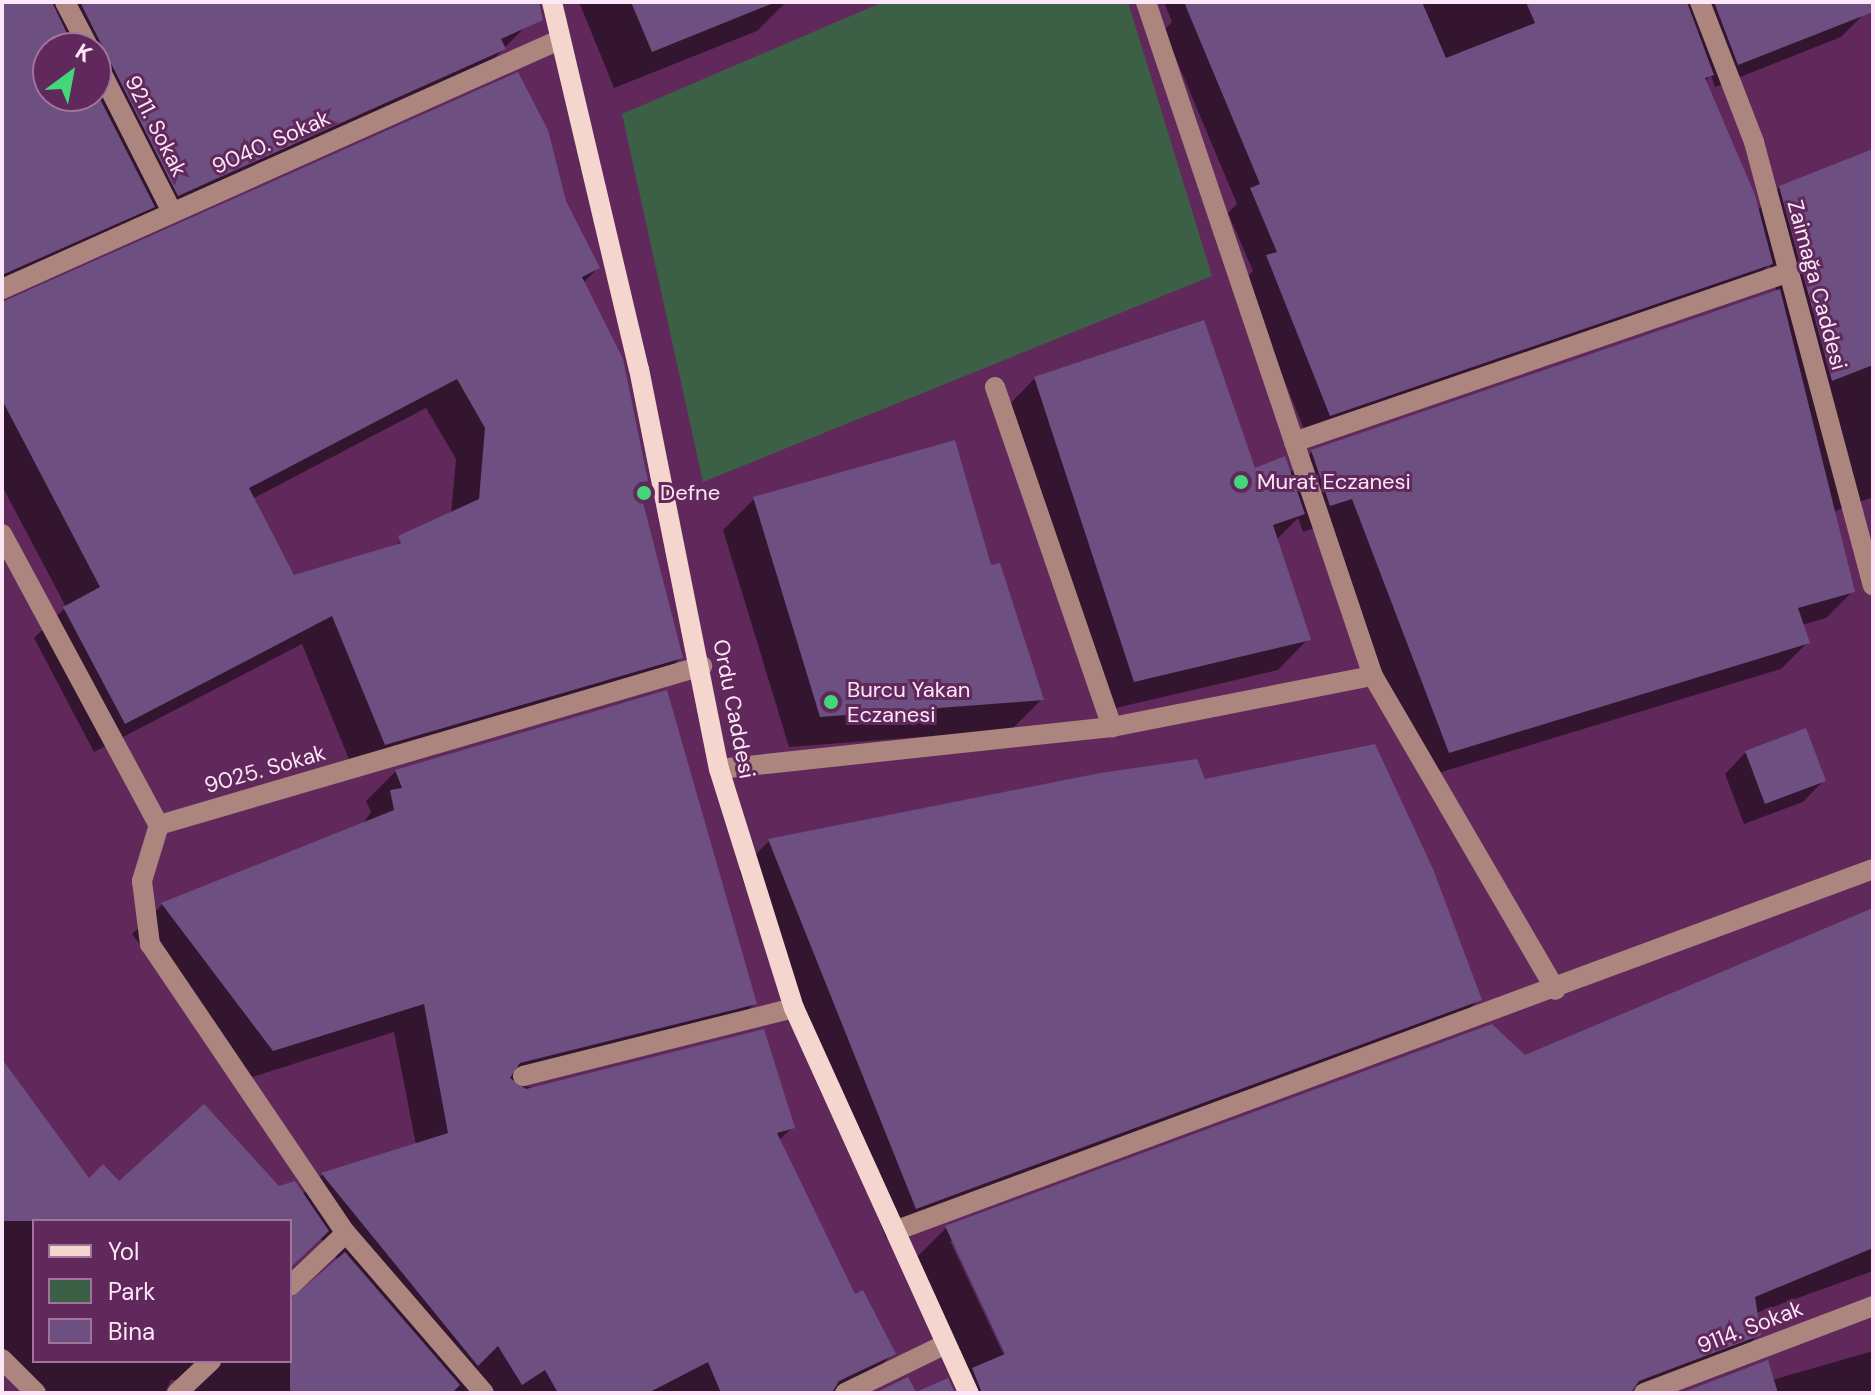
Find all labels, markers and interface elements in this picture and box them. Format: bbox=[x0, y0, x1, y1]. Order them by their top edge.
north arrow bbox=[32, 32, 112, 112]
text: K bbox=[70, 37, 98, 69]
street label: 9211. Sokak bbox=[119, 71, 193, 181]
street label: 9040. Sokak bbox=[208, 104, 334, 180]
street label: Zaimağa Caddesi bbox=[1782, 197, 1852, 373]
place label: Murat Eczanesi bbox=[1257, 469, 1411, 495]
marker: Murat Eczanesi bbox=[1232, 473, 1250, 491]
place label: Defne bbox=[660, 480, 720, 506]
marker: Defne bbox=[635, 484, 653, 502]
street label: Ordu Caddesi bbox=[708, 637, 760, 781]
place label: Burcu Yakan Eczanesi bbox=[847, 676, 970, 728]
marker: Burcu Yakan Eczanesi bbox=[822, 693, 840, 711]
street label: 9025. Sokak bbox=[201, 739, 329, 799]
legend bbox=[32, 1219, 292, 1363]
text: Yol bbox=[108, 1236, 139, 1267]
text: Park bbox=[108, 1276, 155, 1307]
street label: 9114. Sokak bbox=[1694, 1295, 1806, 1359]
text: Bina bbox=[108, 1316, 155, 1347]

